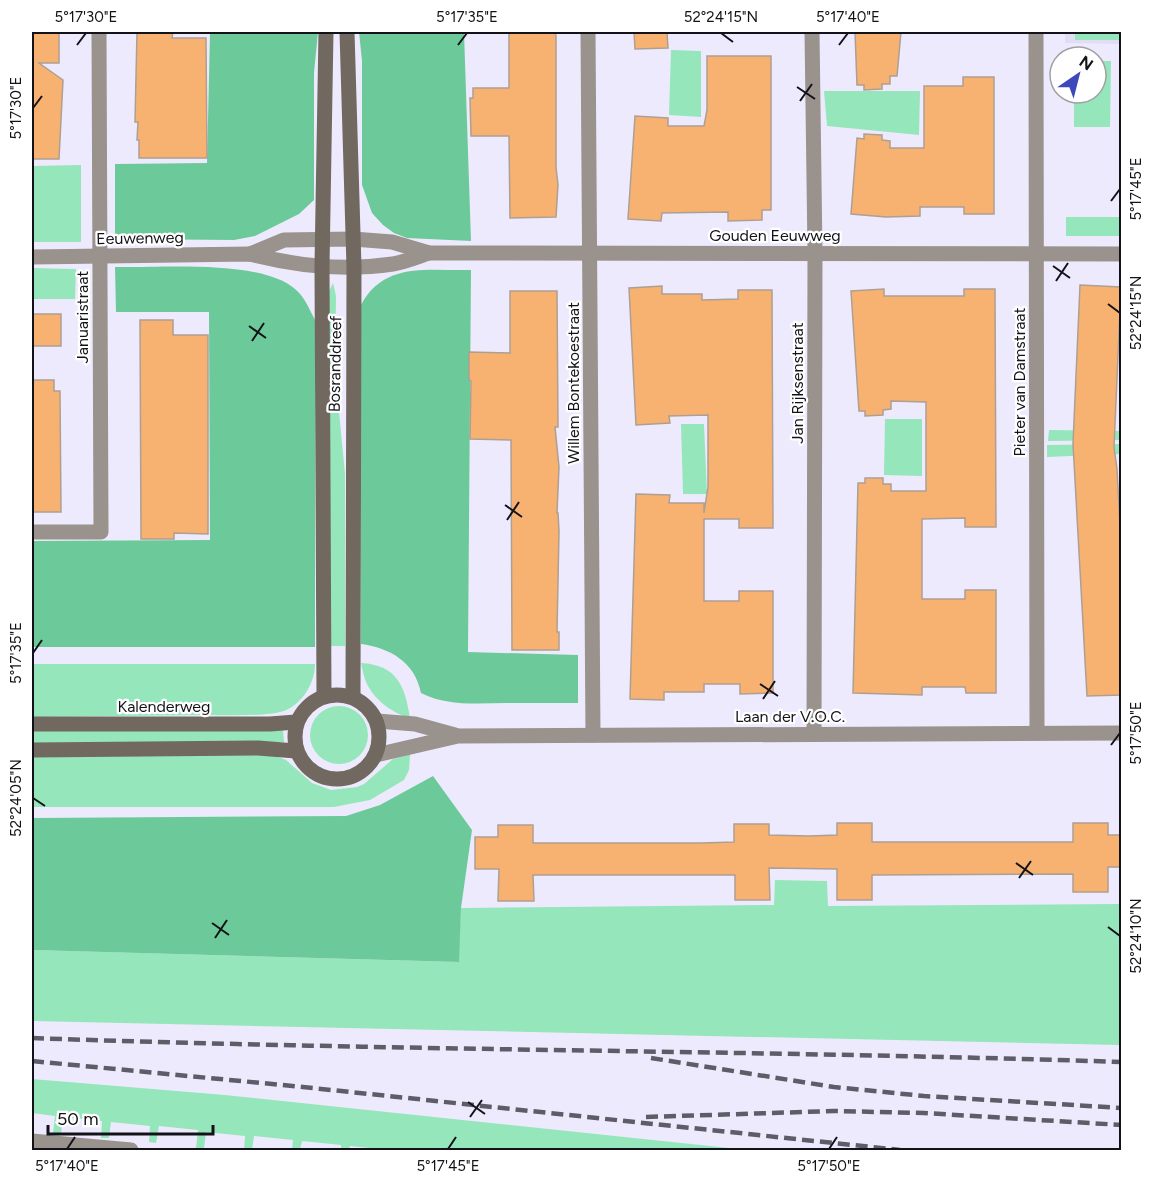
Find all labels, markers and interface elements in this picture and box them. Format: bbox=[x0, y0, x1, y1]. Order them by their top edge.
text: 5°17'30"E bbox=[55, 8, 117, 26]
text: 5°17'35"E bbox=[436, 8, 498, 26]
text: 52°24'15"N bbox=[684, 8, 758, 26]
text: 5°17'40"E bbox=[816, 8, 880, 26]
north arrow bbox=[1048, 45, 1108, 105]
text: N bbox=[1076, 52, 1097, 74]
text: 5°17'30"E bbox=[7, 77, 25, 139]
text: 5°17'45"E bbox=[1127, 157, 1145, 221]
street label: Gouden Eeuwweg bbox=[709, 226, 841, 245]
street label: Eeuwenweg bbox=[96, 228, 184, 248]
street label: Januaristraat bbox=[73, 271, 92, 363]
text: 52°24'15"N bbox=[1127, 276, 1145, 350]
street label: Willem Bontekoestraat bbox=[564, 302, 583, 464]
street label: Pieter van Damstraat bbox=[1010, 307, 1029, 457]
street label: Bosranddreef bbox=[325, 315, 345, 412]
street label: Jan Rijksenstraat bbox=[788, 322, 807, 444]
text: 5°17'35"E bbox=[7, 622, 25, 684]
street label: Kalenderweg bbox=[118, 697, 210, 716]
text: 5°17'50"E bbox=[1127, 701, 1145, 765]
street label: Laan der V.O.C. bbox=[735, 707, 845, 726]
text: 52°24'05"N bbox=[7, 759, 25, 837]
text: 52°24'10"N bbox=[1127, 898, 1145, 974]
scale bar bbox=[48, 1098, 213, 1136]
text: 50 m bbox=[57, 1108, 99, 1130]
text: 5°17'40"E bbox=[35, 1157, 99, 1175]
text: 5°17'45"E bbox=[416, 1157, 480, 1175]
text: 5°17'50"E bbox=[797, 1157, 861, 1175]

